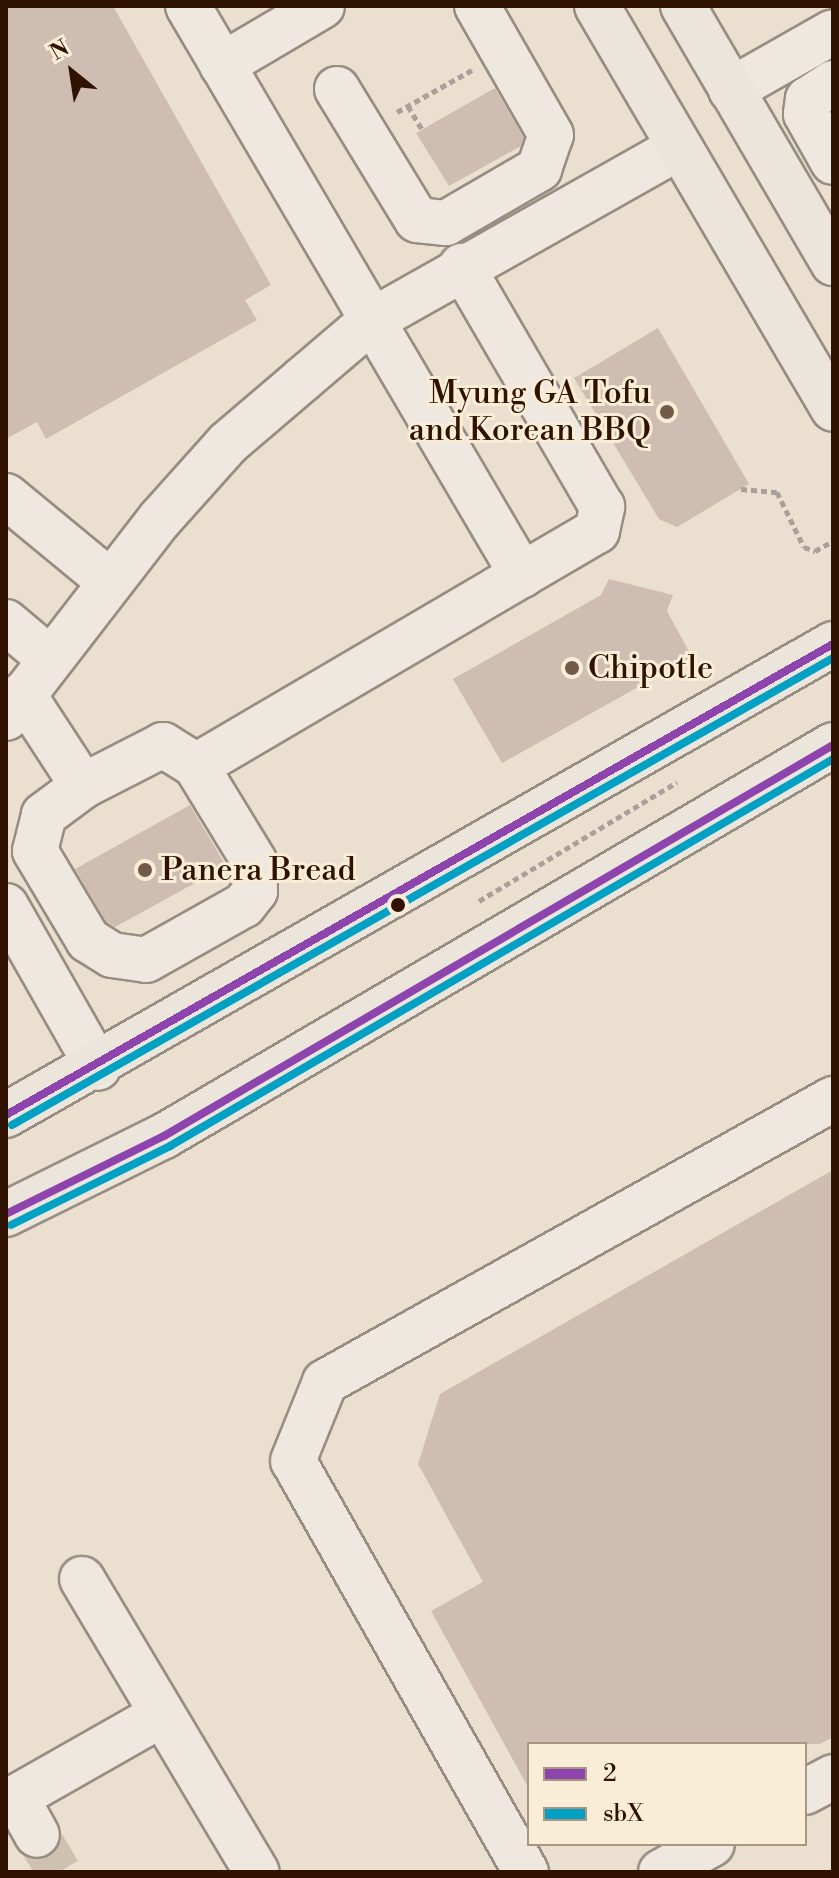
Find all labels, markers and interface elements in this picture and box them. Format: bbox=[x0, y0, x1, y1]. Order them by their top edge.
north arrow bbox=[32, 32, 112, 112]
text: N bbox=[45, 35, 74, 67]
place label: Myung GA Tofu and Korean BBQ bbox=[409, 375, 651, 450]
marker: Myung GA Tofu and Korean BBQ bbox=[658, 403, 676, 421]
place label: Chipotle bbox=[588, 649, 713, 687]
marker: Chipotle bbox=[563, 659, 581, 677]
place label: Panera Bread bbox=[161, 851, 356, 889]
marker: Panera Bread bbox=[136, 861, 154, 879]
unlabelled marker bbox=[390, 897, 406, 913]
legend bbox=[527, 1742, 807, 1846]
text: 2 bbox=[603, 1759, 617, 1789]
text: sbX bbox=[603, 1799, 643, 1829]

